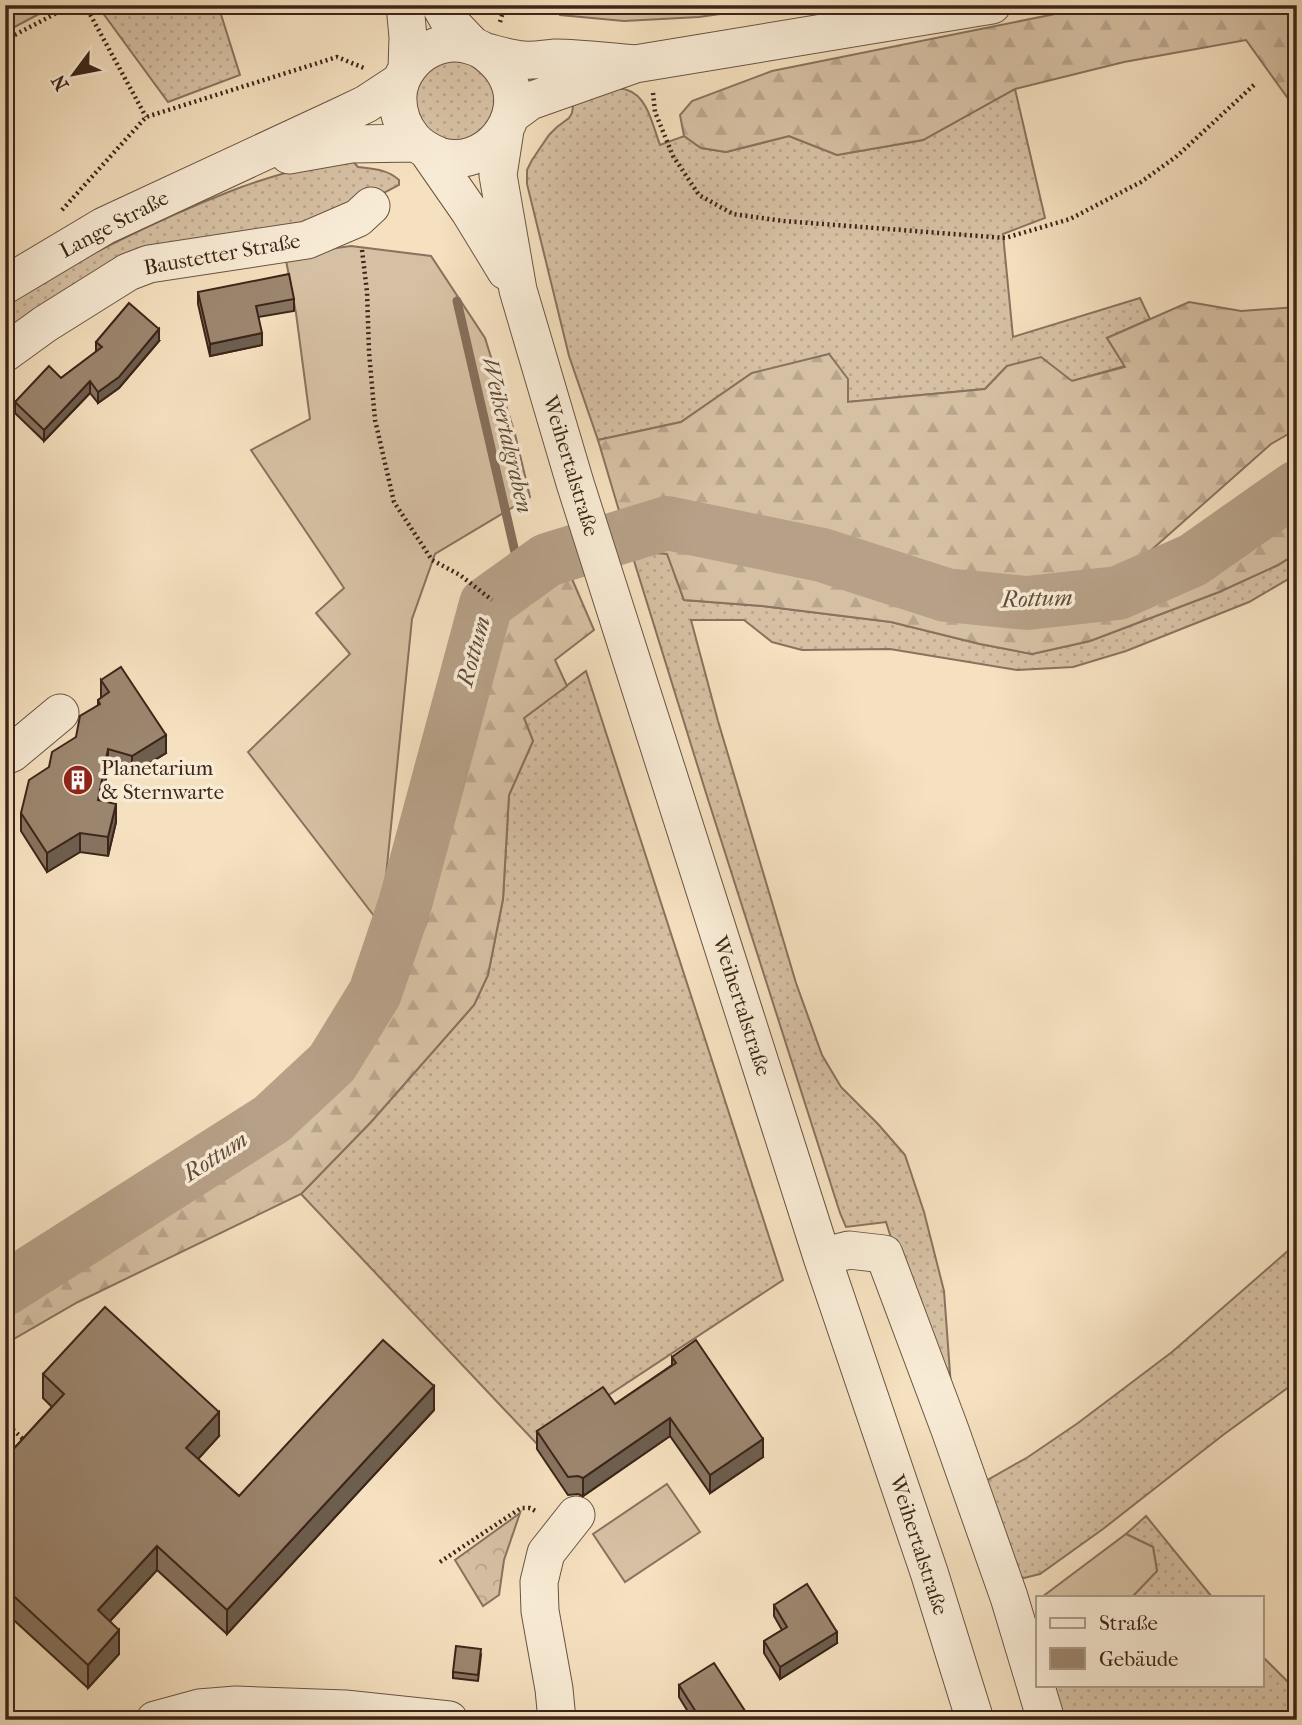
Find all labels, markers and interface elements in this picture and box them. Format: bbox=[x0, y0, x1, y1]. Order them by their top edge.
north arrow bbox=[38, 38, 108, 108]
text: N bbox=[47, 70, 74, 94]
street label: Lange Straße bbox=[56, 185, 172, 263]
street label: Baustetter Straße bbox=[142, 228, 302, 280]
water label: Weihertalgraben bbox=[476, 355, 539, 516]
street label: Weihertalstraße bbox=[538, 392, 604, 539]
water label: Rottum bbox=[999, 584, 1073, 613]
water label: Rottum bbox=[451, 613, 496, 691]
place label: Planetarium & Sternwarte bbox=[101, 756, 224, 804]
building icon: Planetarium & Sternwarte bbox=[61, 763, 95, 797]
street label: Weihertalstraße bbox=[708, 932, 776, 1079]
water label: Rottum bbox=[176, 1126, 252, 1188]
street label: Weihertalstraße bbox=[885, 1471, 953, 1618]
legend bbox=[1036, 1596, 1264, 1686]
text: Straße bbox=[1099, 1611, 1158, 1635]
text: Gebäude bbox=[1099, 1647, 1179, 1671]

